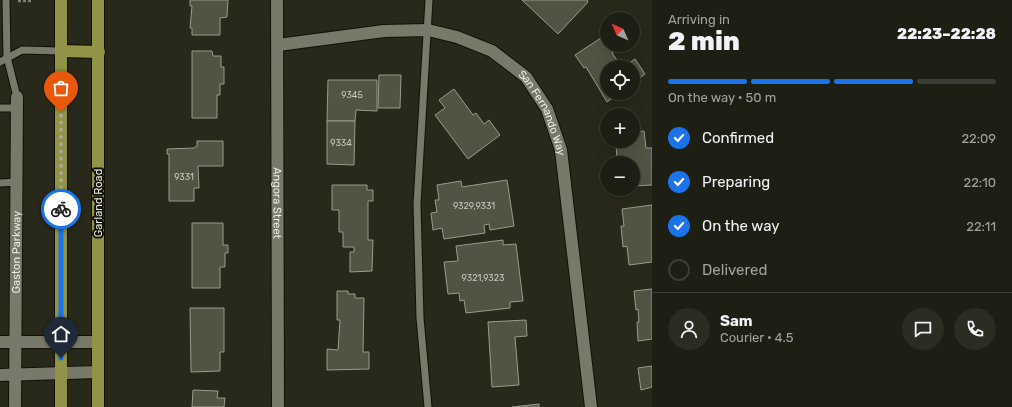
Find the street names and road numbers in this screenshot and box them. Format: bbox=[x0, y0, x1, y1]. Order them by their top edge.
street label: San Fernando Way bbox=[516, 67, 568, 156]
street label: Angora Street bbox=[271, 167, 284, 240]
street label: Garland Road bbox=[92, 169, 105, 237]
street label: Gaston Parkway bbox=[9, 211, 23, 293]

